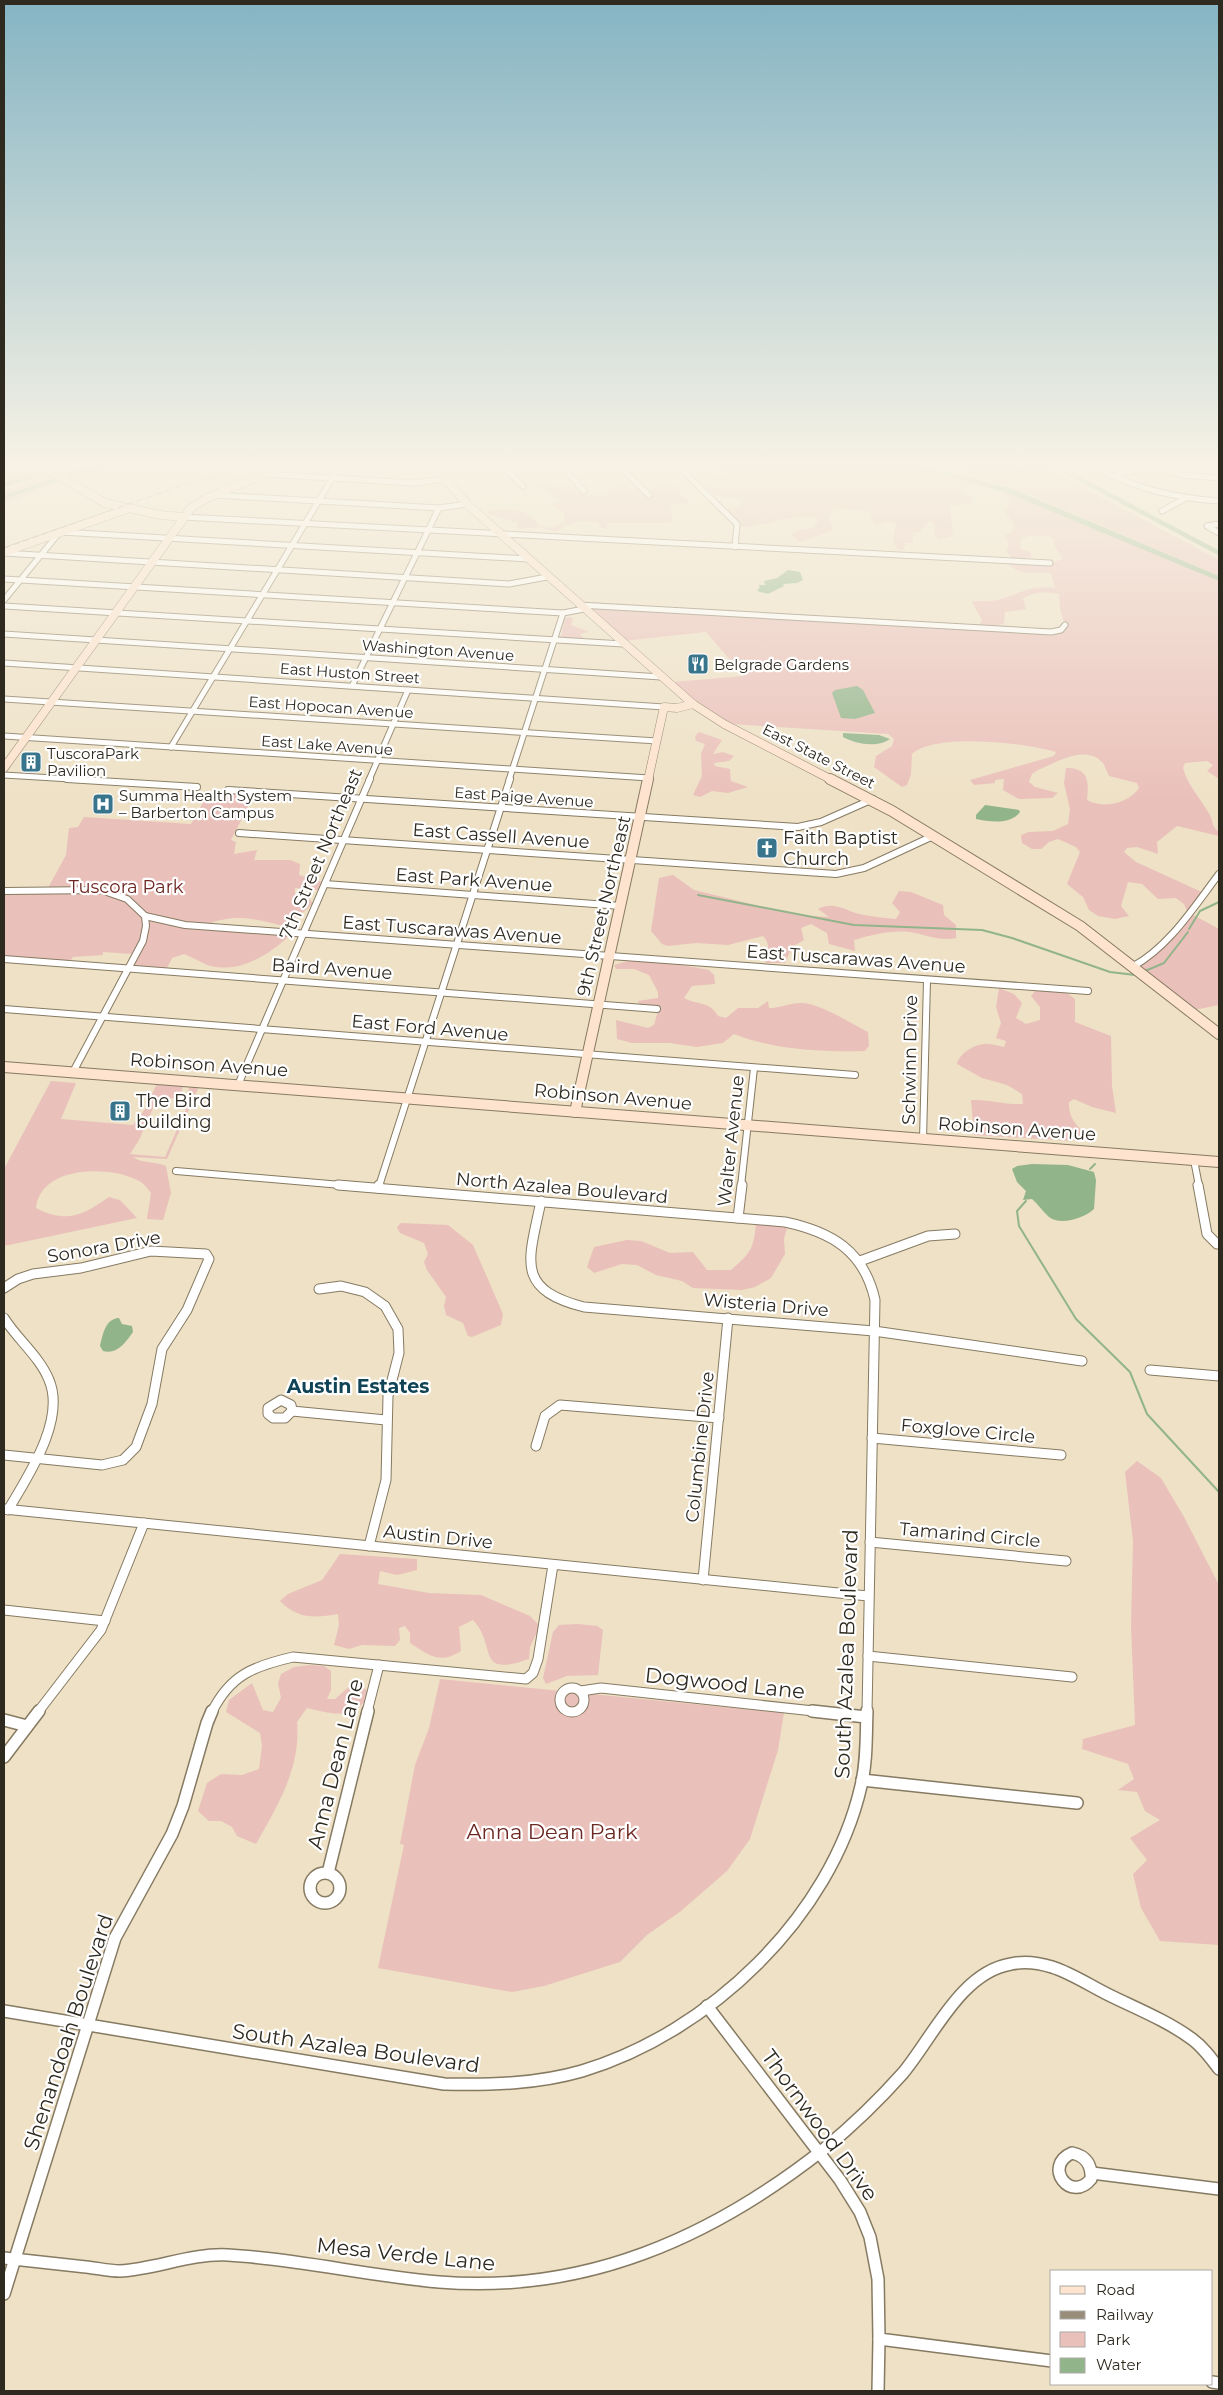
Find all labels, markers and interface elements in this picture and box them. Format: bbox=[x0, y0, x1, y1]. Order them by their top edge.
street label: Washington Avenue bbox=[361, 635, 515, 665]
restaurant icon: Belgrade Gardens bbox=[686, 652, 710, 676]
place label: Belgrade Gardens bbox=[714, 655, 849, 674]
street label: East Huston Street bbox=[279, 659, 421, 687]
street label: East Hopocan Avenue bbox=[248, 692, 414, 722]
street label: East State Street bbox=[759, 719, 879, 793]
street label: East Lake Avenue bbox=[260, 731, 394, 759]
place label: TuscoraPark Pavilion bbox=[47, 744, 139, 780]
building icon: TuscoraPark Pavilion bbox=[19, 750, 43, 774]
street label: 7th Street Northeast bbox=[275, 765, 367, 943]
street label: East Paige Avenue bbox=[454, 783, 594, 811]
place label: Summa Health System – Barberton Campus bbox=[119, 786, 292, 822]
hospital icon: Summa Health System – Barberton Campus bbox=[91, 792, 115, 816]
street label: 9th Street Northeast bbox=[573, 814, 635, 998]
street label: East Cassell Avenue bbox=[412, 819, 590, 853]
place label: Faith Baptist Church bbox=[783, 827, 898, 870]
church icon: Faith Baptist Church bbox=[755, 836, 779, 860]
street label: East Park Avenue bbox=[395, 864, 553, 896]
park label: Tuscora Park bbox=[68, 876, 184, 898]
street label: East Tuscarawas Avenue bbox=[342, 911, 562, 949]
street label: East Tuscarawas Avenue bbox=[746, 940, 966, 978]
street label: Baird Avenue bbox=[271, 954, 393, 984]
street label: Schwinn Drive bbox=[898, 995, 922, 1125]
street label: East Ford Avenue bbox=[351, 1010, 510, 1046]
street label: Robinson Avenue bbox=[129, 1049, 289, 1082]
street label: Walter Avenue bbox=[713, 1074, 749, 1208]
street label: Robinson Avenue bbox=[533, 1079, 693, 1115]
place label: The Bird building bbox=[136, 1090, 212, 1133]
building icon: The Bird building bbox=[108, 1099, 132, 1123]
street label: Robinson Avenue bbox=[937, 1113, 1097, 1146]
street label: North Azalea Boulevard bbox=[455, 1168, 669, 1208]
street label: Sonora Drive bbox=[46, 1226, 163, 1268]
street label: Wisteria Drive bbox=[702, 1289, 830, 1321]
street label: Columbine Drive bbox=[681, 1370, 719, 1524]
district label: Austin Estates bbox=[286, 1375, 429, 1398]
street label: Foxglove Circle bbox=[900, 1414, 1036, 1448]
street label: Tamarind Circle bbox=[899, 1518, 1042, 1552]
street label: Austin Drive bbox=[382, 1520, 494, 1554]
street label: South Azalea Boulevard bbox=[829, 1529, 863, 1779]
street label: Dogwood Lane bbox=[644, 1662, 806, 1704]
street label: Anna Dean Lane bbox=[302, 1676, 368, 1852]
park label: Anna Dean Park bbox=[466, 1819, 638, 1844]
street label: Shenandoah Boulevard bbox=[18, 1911, 118, 2153]
street label: South Azalea Boulevard bbox=[231, 2018, 481, 2078]
street label: Thornwood Drive bbox=[757, 2044, 883, 2206]
street label: Mesa Verde Lane bbox=[316, 2232, 496, 2276]
legend bbox=[1050, 2270, 1213, 2385]
text: Road bbox=[1096, 2280, 1135, 2299]
text: Railway bbox=[1096, 2305, 1154, 2324]
text: Park bbox=[1096, 2330, 1130, 2349]
text: Water bbox=[1096, 2355, 1142, 2374]

